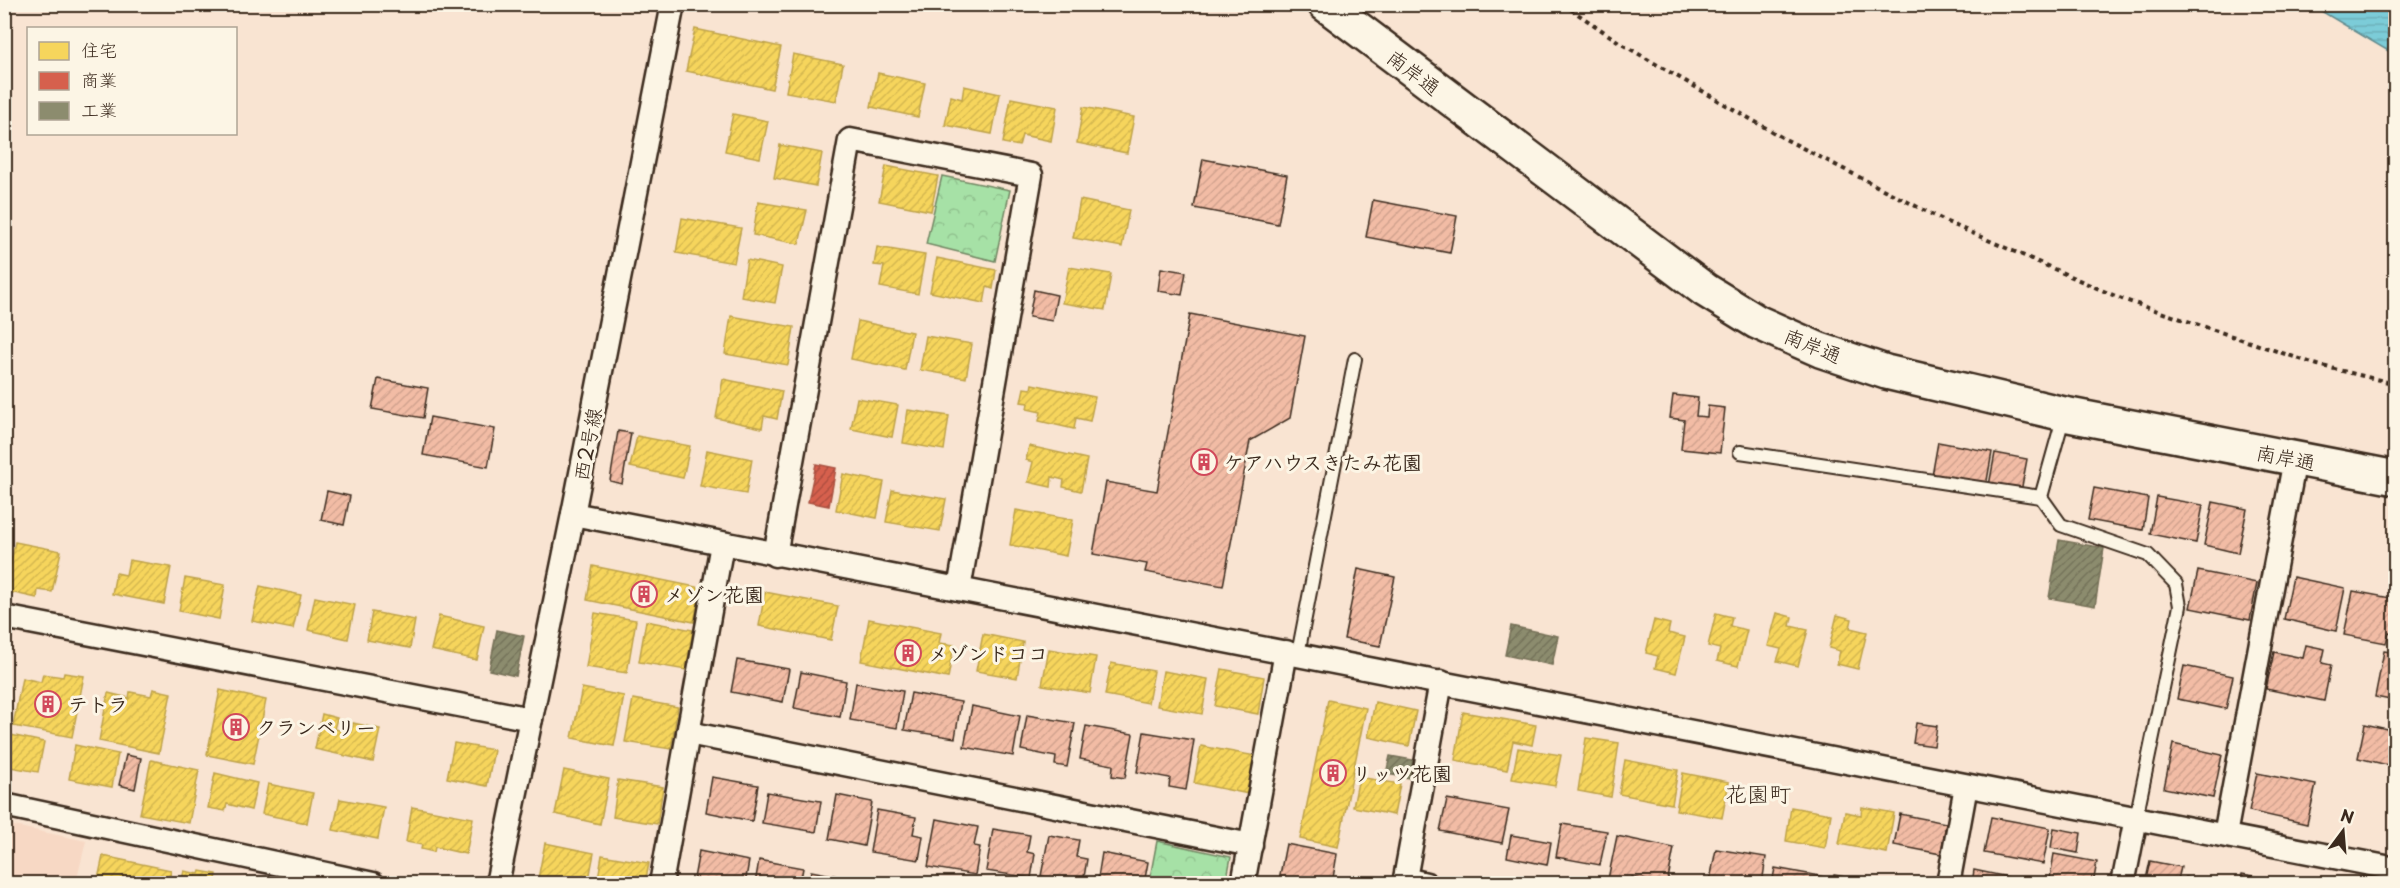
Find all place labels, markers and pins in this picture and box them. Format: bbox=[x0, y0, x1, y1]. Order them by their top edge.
building icon: ケアハウスきたみ花園 bbox=[1189, 447, 1219, 477]
place label: ケアハウスきたみ花園 bbox=[1224, 447, 1422, 477]
building icon: メゾン花園 bbox=[629, 579, 659, 609]
place label: メゾン花園 bbox=[664, 579, 764, 609]
building icon: メゾンドココ bbox=[893, 638, 923, 668]
place label: メゾンドココ bbox=[928, 638, 1048, 668]
building icon: テトラ bbox=[33, 689, 63, 719]
place label: テトラ bbox=[68, 689, 128, 719]
building icon: クランベリー bbox=[221, 712, 251, 742]
place label: クランベリー bbox=[256, 712, 376, 742]
building icon: リッツ花園 bbox=[1318, 758, 1348, 788]
place label: リッツ花園 bbox=[1352, 758, 1452, 788]

